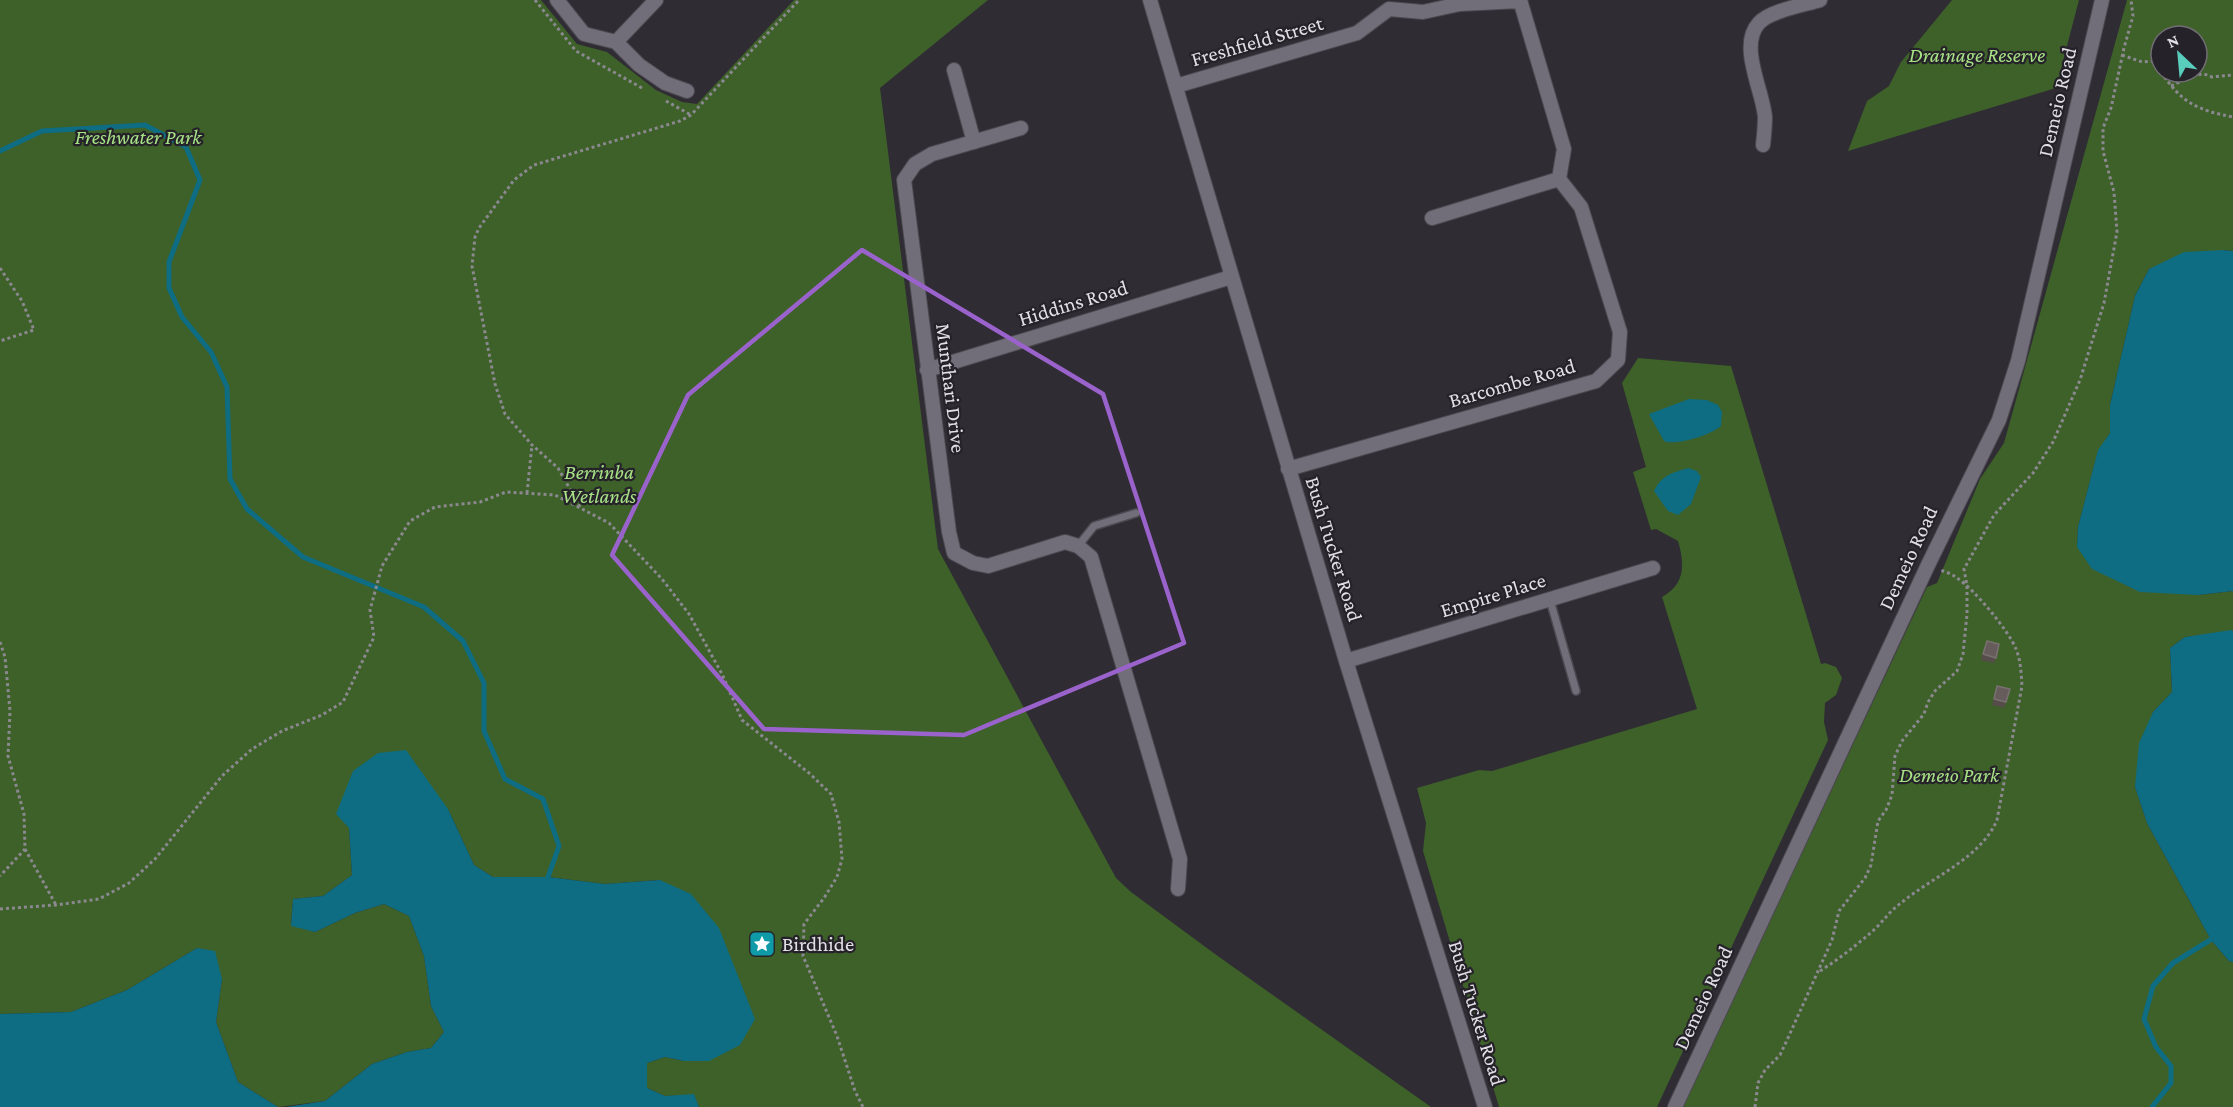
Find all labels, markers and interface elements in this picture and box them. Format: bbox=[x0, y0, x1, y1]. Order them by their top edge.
street label: Freshfield Street bbox=[1188, 10, 1327, 71]
north arrow bbox=[2149, 24, 2209, 84]
text: N bbox=[2164, 31, 2181, 51]
park label: Drainage Reserve bbox=[1909, 43, 2045, 67]
street label: Demeio Road bbox=[2033, 45, 2081, 159]
park label: Freshwater Park bbox=[75, 125, 202, 149]
street label: Hiddins Road bbox=[1015, 275, 1131, 331]
street label: Munthari Drive bbox=[931, 322, 971, 454]
street label: Barcombe Road bbox=[1446, 353, 1578, 413]
park label: Berrinba Wetlands bbox=[562, 460, 637, 508]
street label: Bush Tucker Road bbox=[1301, 474, 1367, 624]
street label: Demeio Road bbox=[1874, 502, 1942, 614]
street label: Empire Place bbox=[1438, 568, 1548, 622]
park label: Demeio Park bbox=[1899, 763, 2000, 787]
place icon: Birdhide bbox=[747, 929, 777, 959]
place label: Birdhide bbox=[782, 932, 854, 956]
street label: Bush Tucker Road bbox=[1444, 938, 1510, 1088]
street label: Demeio Road bbox=[1669, 942, 1737, 1054]

